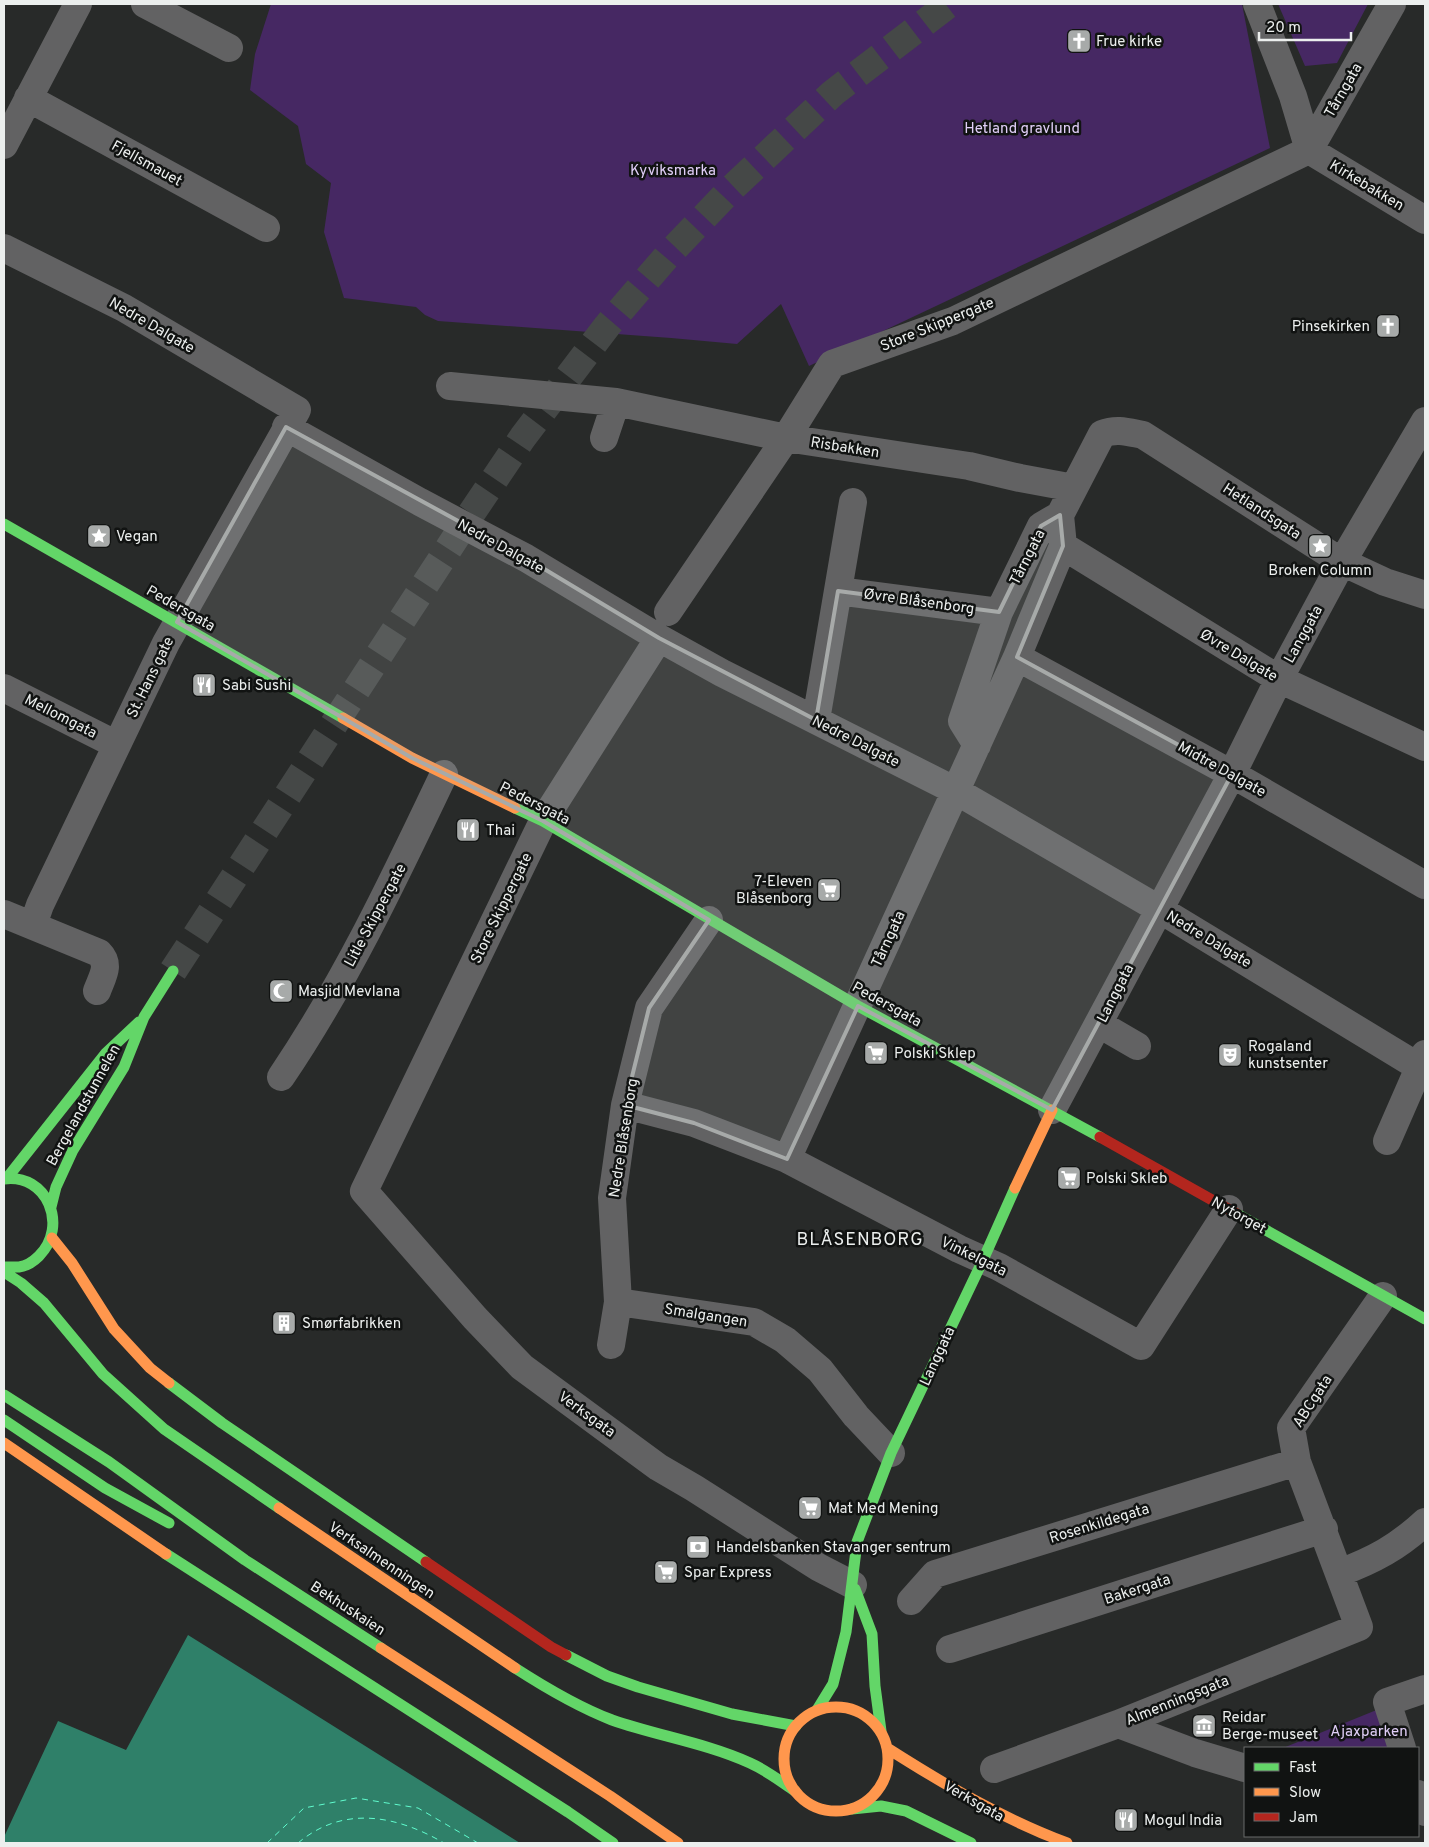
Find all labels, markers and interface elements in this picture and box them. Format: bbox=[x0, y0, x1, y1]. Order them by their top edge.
scale bar bbox=[1259, 10, 1352, 42]
text: 20 m bbox=[1266, 19, 1301, 38]
church icon: Frue kirke bbox=[1066, 28, 1092, 54]
place label: Frue kirke bbox=[1096, 33, 1162, 52]
street label: Tårngata bbox=[1321, 60, 1368, 121]
park label: Hetland gravlund bbox=[964, 120, 1080, 139]
street label: Fjellsmauet bbox=[108, 137, 185, 191]
street label: Kirkebakken bbox=[1325, 157, 1407, 216]
park label: Kyviksmarka bbox=[630, 162, 716, 181]
street label: Nedre Dalgate bbox=[105, 294, 198, 359]
street label: Store Skippergate bbox=[878, 294, 997, 357]
church icon: Pinsekirken bbox=[1375, 313, 1401, 339]
place label: Pinsekirken bbox=[1292, 318, 1370, 337]
street label: Risbakken bbox=[809, 434, 881, 463]
street label: Hetlandsgata bbox=[1218, 480, 1304, 545]
street label: Nedre Dalgate bbox=[454, 516, 547, 579]
place icon: Vegan bbox=[86, 523, 112, 549]
street label: Tårngata bbox=[1006, 527, 1050, 589]
place label: Vegan bbox=[116, 528, 158, 547]
place icon: Broken Column bbox=[1307, 533, 1333, 559]
place label: Broken Column bbox=[1268, 562, 1372, 581]
street label: Pedersgata bbox=[142, 582, 218, 637]
street label: Øvre Blåsenborg bbox=[862, 585, 975, 620]
street label: Langgata bbox=[1281, 603, 1328, 667]
street label: Øvre Dalgate bbox=[1196, 626, 1281, 687]
street label: St. Hans gate bbox=[124, 634, 179, 721]
restaurant icon: Sabi Sushi bbox=[191, 672, 217, 698]
place label: Sabi Sushi bbox=[222, 677, 291, 696]
street label: Mellomgata bbox=[21, 691, 100, 744]
street label: Nedre Dalgate bbox=[808, 712, 902, 773]
street label: Midtre Dalgate bbox=[1174, 738, 1269, 802]
street label: Pedersgata bbox=[496, 778, 573, 830]
restaurant icon: Thai bbox=[455, 817, 481, 843]
place label: Thai bbox=[486, 822, 515, 841]
street label: Store Skippergate bbox=[467, 850, 537, 967]
street label: Litle Skippergate bbox=[341, 861, 412, 971]
place label: 7-Eleven Blåsenborg bbox=[736, 873, 812, 909]
supermarket icon: 7-Eleven Blåsenborg bbox=[816, 877, 842, 903]
street label: Nedre Dalgate bbox=[1162, 907, 1254, 973]
street label: Tårngata bbox=[868, 908, 911, 971]
street label: Langgata bbox=[1094, 961, 1139, 1026]
mosque icon: Masjid Mevlana bbox=[268, 978, 294, 1004]
street label: Pedersgata bbox=[848, 978, 924, 1032]
place label: Masjid Mevlana bbox=[298, 983, 400, 1002]
place label: Rogaland kunstsenter bbox=[1248, 1038, 1328, 1074]
supermarket icon: Polski Sklep bbox=[863, 1040, 889, 1066]
street label: Bergelandstunnelen bbox=[43, 1042, 126, 1170]
theatre icon: Rogaland kunstsenter bbox=[1217, 1042, 1243, 1068]
place label: Polski Sklep bbox=[894, 1045, 976, 1064]
street label: Nedre Blåsenborg bbox=[606, 1077, 643, 1199]
supermarket icon: Polski Skleb bbox=[1056, 1165, 1082, 1191]
place label: Polski Skleb bbox=[1086, 1170, 1168, 1189]
street label: Nytorget bbox=[1207, 1193, 1269, 1239]
district label: BLÅSENBORG bbox=[796, 1229, 924, 1252]
street label: Vinkelgata bbox=[937, 1233, 1009, 1281]
street label: Smalgangen bbox=[663, 1301, 749, 1332]
building icon: Smørfabrikken bbox=[271, 1310, 297, 1336]
place label: Smørfabrikken bbox=[302, 1315, 401, 1334]
street label: Langgata bbox=[916, 1324, 960, 1389]
street label: ABCgata bbox=[1289, 1372, 1337, 1432]
street label: Verksgata bbox=[554, 1388, 619, 1442]
supermarket icon: Mat Med Mening bbox=[797, 1495, 823, 1521]
place label: Mat Med Mening bbox=[828, 1500, 939, 1519]
street label: Rosenkildegata bbox=[1047, 1500, 1152, 1549]
street label: Verksalmenningen bbox=[324, 1519, 438, 1604]
bank icon: Handelsbanken Stavanger sentrum bbox=[685, 1534, 711, 1560]
place label: Handelsbanken Stavanger sentrum bbox=[716, 1539, 951, 1558]
supermarket icon: Spar Express bbox=[653, 1559, 679, 1585]
place label: Spar Express bbox=[684, 1564, 772, 1583]
street label: Bakergata bbox=[1102, 1571, 1173, 1610]
street label: Bekhuskaien bbox=[306, 1578, 388, 1641]
street label: Almenningsgata bbox=[1123, 1672, 1232, 1731]
place label: Reidar Berge-museet bbox=[1222, 1709, 1318, 1745]
museum icon: Reidar Berge-museet bbox=[1191, 1713, 1217, 1739]
park label: Ajaxparken bbox=[1330, 1723, 1408, 1742]
legend bbox=[1244, 1747, 1419, 1837]
text: Fast bbox=[1289, 1759, 1317, 1778]
street label: Verksgata bbox=[940, 1777, 1007, 1827]
text: Slow bbox=[1289, 1784, 1321, 1803]
restaurant icon: Mogul India bbox=[1113, 1807, 1139, 1833]
text: Jam bbox=[1289, 1809, 1318, 1828]
place label: Mogul India bbox=[1144, 1812, 1222, 1831]

